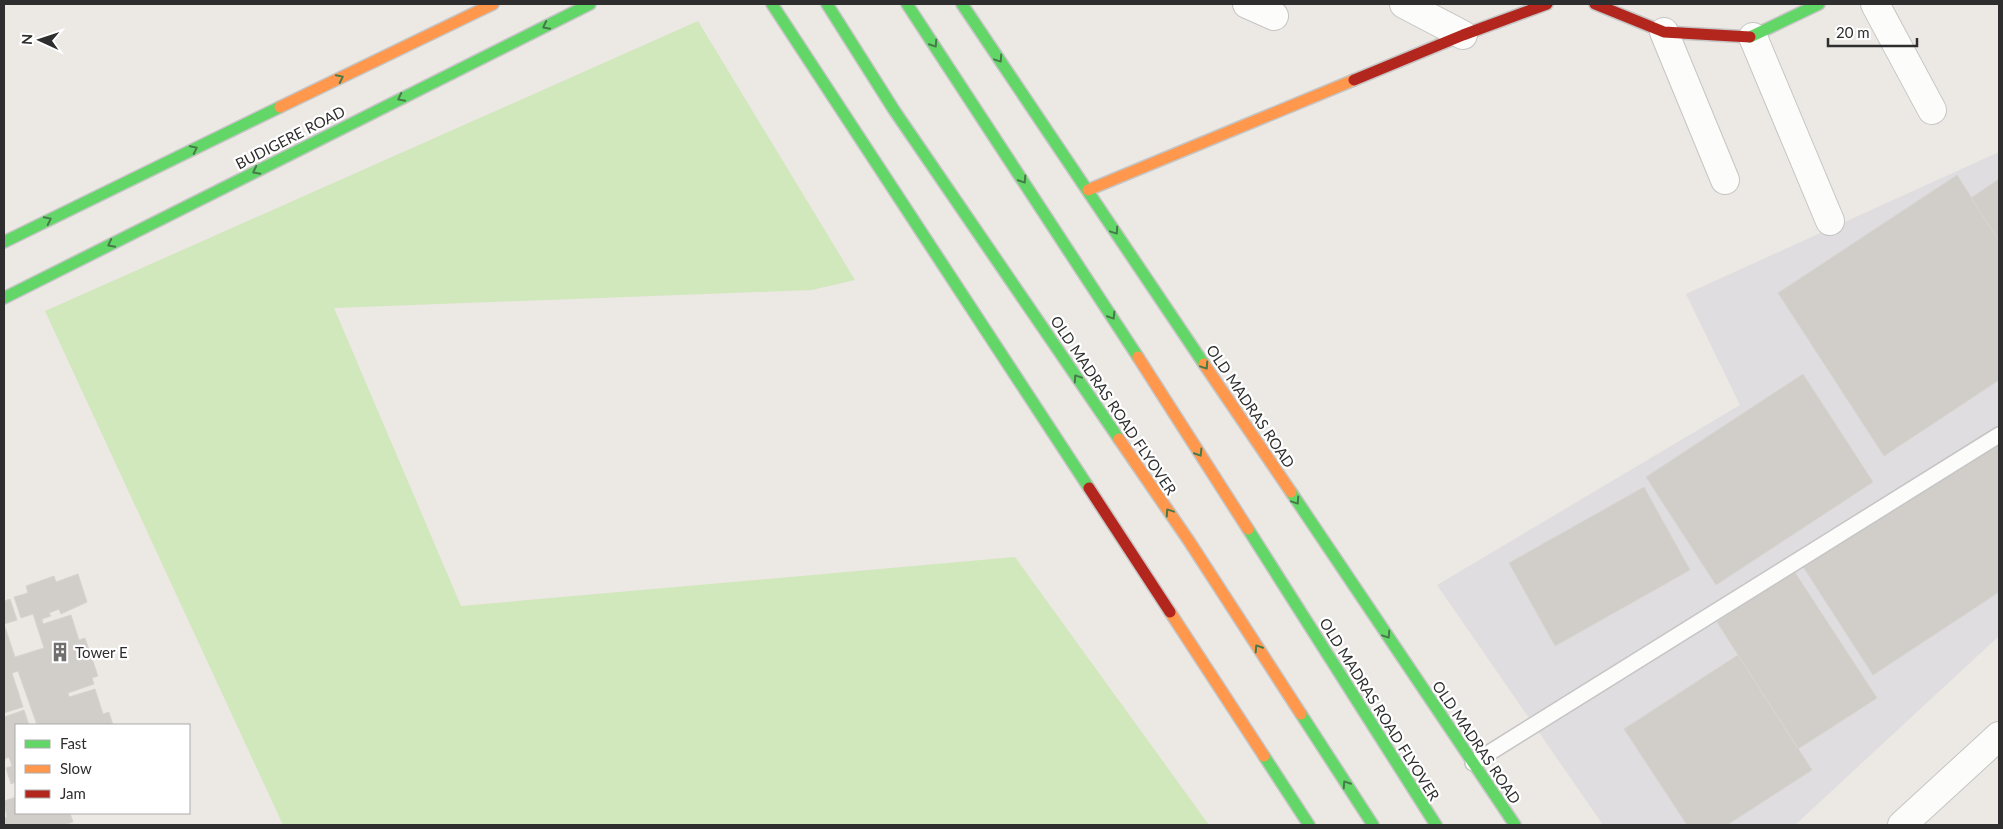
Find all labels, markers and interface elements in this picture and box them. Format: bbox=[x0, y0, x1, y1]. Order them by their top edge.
north arrow bbox=[15, 15, 65, 65]
scale bar bbox=[1828, 15, 1917, 47]
one-way arrow bbox=[543, 20, 552, 30]
text: 20 m bbox=[1836, 23, 1870, 41]
text: N bbox=[18, 33, 35, 45]
one-way arrow bbox=[928, 39, 937, 48]
one-way arrow bbox=[992, 53, 1002, 62]
one-way arrow bbox=[334, 74, 343, 84]
one-way arrow bbox=[397, 92, 406, 102]
street label: BUDIGERE ROAD bbox=[232, 102, 348, 172]
one-way arrow bbox=[188, 145, 197, 155]
one-way arrow bbox=[252, 165, 261, 175]
one-way arrow bbox=[1017, 175, 1027, 184]
one-way arrow bbox=[42, 216, 51, 226]
one-way arrow bbox=[1109, 225, 1118, 235]
one-way arrow bbox=[107, 238, 116, 248]
one-way arrow bbox=[1106, 311, 1116, 320]
street label: OLD MADRAS ROAD FLYOVER bbox=[1047, 312, 1181, 498]
street label: OLD MADRAS ROAD bbox=[1203, 341, 1299, 471]
one-way arrow bbox=[1199, 361, 1209, 370]
one-way arrow bbox=[1074, 374, 1083, 383]
one-way arrow bbox=[1193, 448, 1203, 457]
one-way arrow bbox=[1290, 495, 1299, 504]
one-way arrow bbox=[1166, 508, 1175, 518]
street label: OLD MADRAS ROAD FLYOVER bbox=[1316, 614, 1444, 804]
one-way arrow bbox=[1381, 630, 1390, 639]
building icon: Tower E bbox=[49, 641, 71, 663]
place label: Tower E bbox=[75, 643, 128, 661]
one-way arrow bbox=[1255, 644, 1264, 653]
street label: OLD MADRAS ROAD bbox=[1429, 677, 1525, 807]
legend bbox=[15, 724, 190, 814]
text: Fast bbox=[60, 734, 87, 752]
text: Slow bbox=[60, 759, 92, 777]
one-way arrow bbox=[1343, 781, 1352, 790]
text: Jam bbox=[60, 784, 86, 802]

